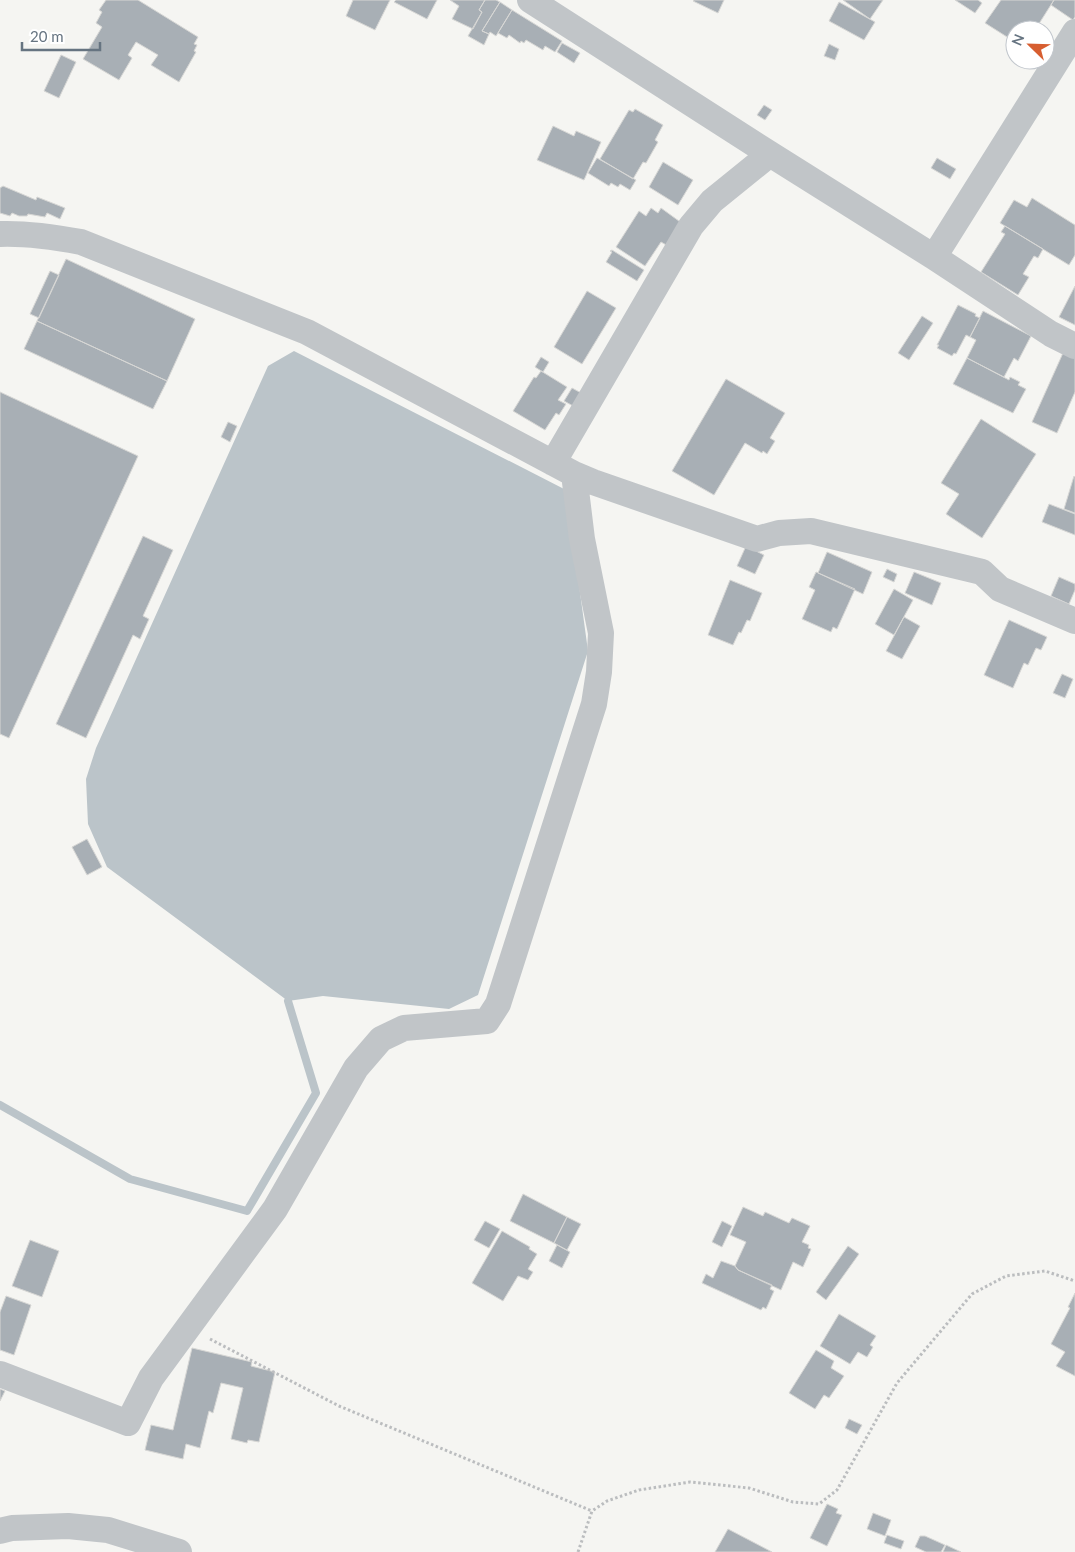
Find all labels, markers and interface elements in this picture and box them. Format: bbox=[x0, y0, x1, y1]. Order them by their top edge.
scale bar bbox=[22, 20, 100, 52]
north arrow bbox=[1005, 20, 1055, 70]
text: 20 m bbox=[30, 27, 64, 45]
text: N bbox=[1008, 31, 1028, 48]

